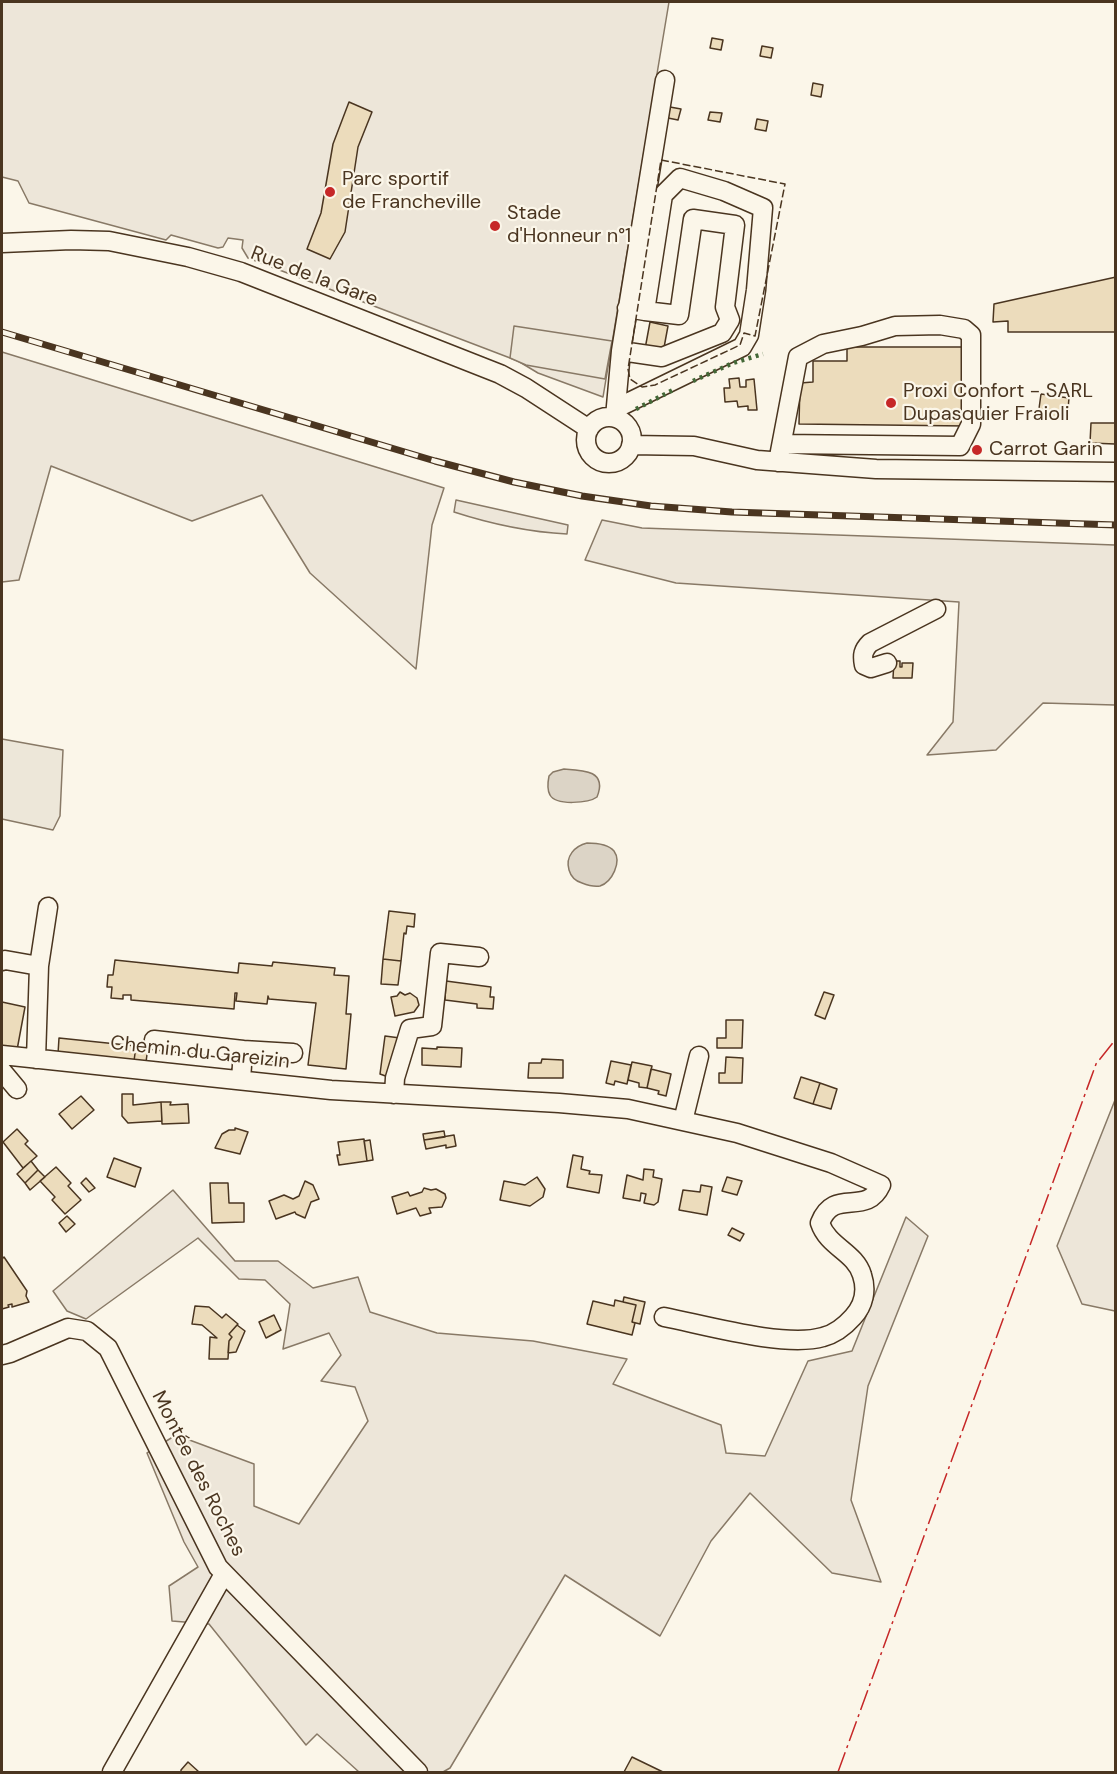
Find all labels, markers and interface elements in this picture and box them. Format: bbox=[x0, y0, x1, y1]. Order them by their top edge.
place label: Parc sportif de Francheville bbox=[342, 168, 481, 215]
marker: Parc sportif de Francheville bbox=[323, 185, 337, 199]
place label: Stade d'Honneur n°1 bbox=[507, 202, 631, 249]
marker: Stade d'Honneur n°1 bbox=[488, 219, 502, 233]
street label: Rue de la Gare bbox=[247, 242, 381, 312]
place label: Proxi Confort - SARL Dupasquier Fraioli bbox=[903, 380, 1093, 427]
marker: Proxi Confort - SARL Dupasquier Fraioli bbox=[884, 396, 898, 410]
place label: Carrot Garin bbox=[989, 438, 1103, 462]
marker: Carrot Garin bbox=[970, 443, 984, 457]
street label: Chemin du Gareizin bbox=[109, 1032, 291, 1074]
street label: Montée des Roches bbox=[146, 1387, 250, 1561]

